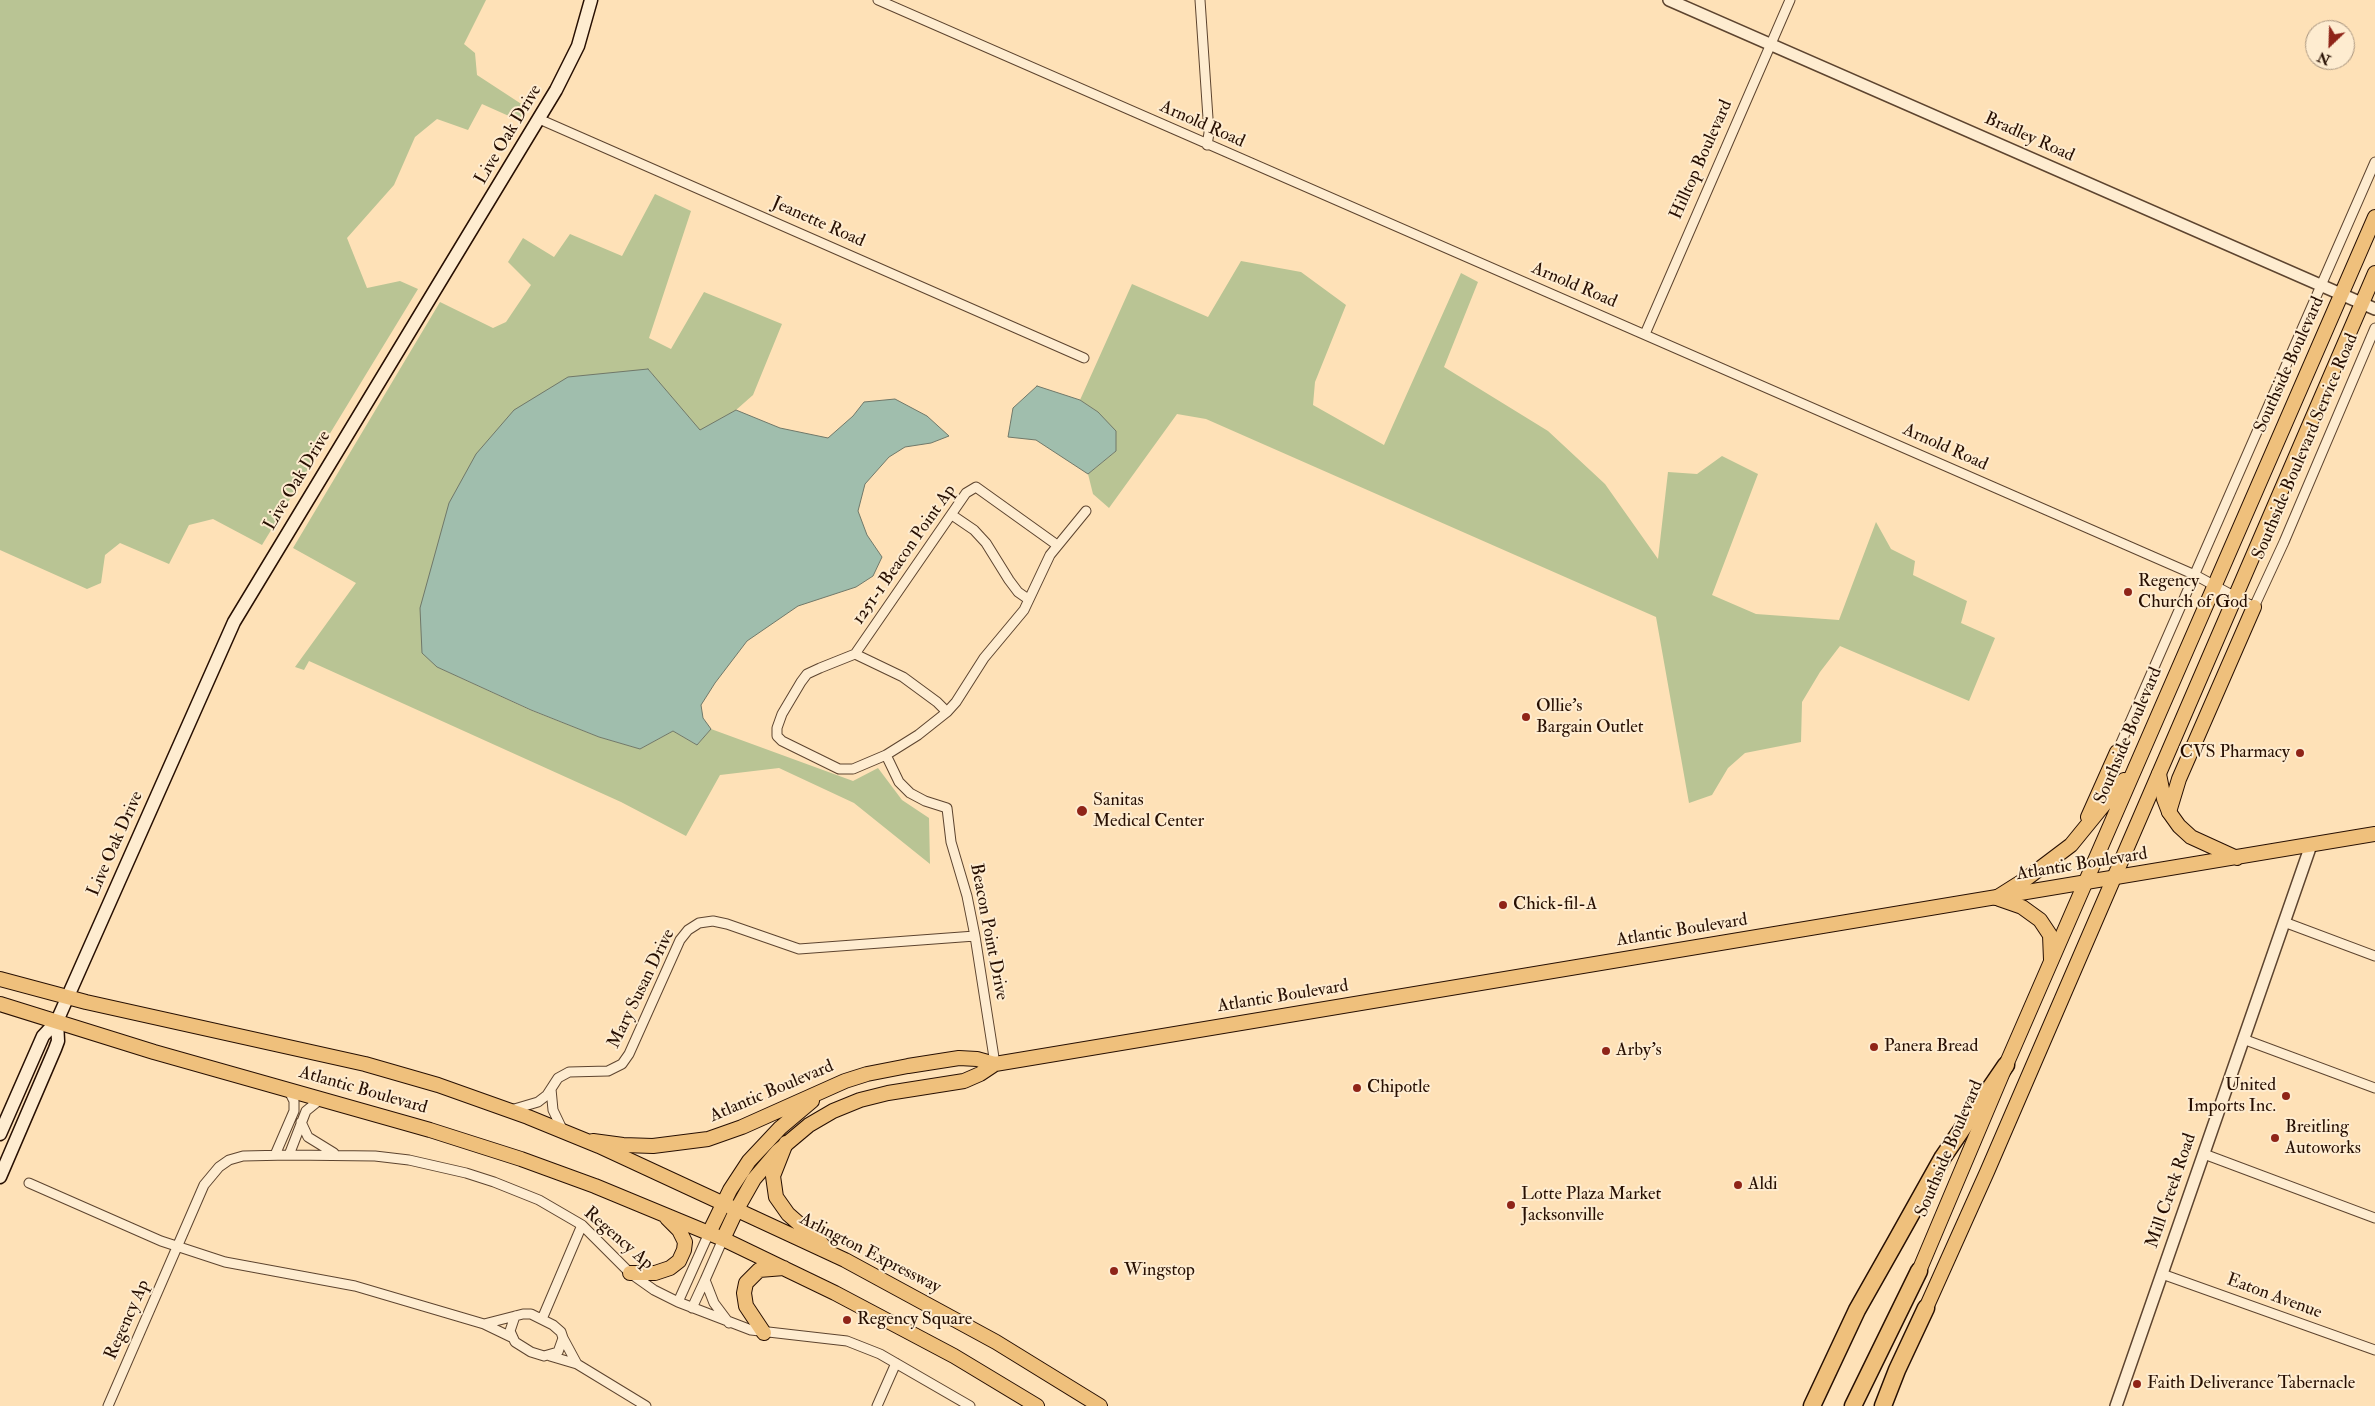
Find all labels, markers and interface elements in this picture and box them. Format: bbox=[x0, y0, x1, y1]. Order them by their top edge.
north arrow bbox=[2305, 20, 2355, 70]
text: N bbox=[2315, 48, 2333, 69]
street label: Live Oak Drive bbox=[471, 81, 547, 189]
street label: Arnold Road bbox=[1156, 97, 1248, 153]
street label: Hilltop Boulevard bbox=[1666, 97, 1738, 223]
street label: Bradley Road bbox=[1981, 109, 2077, 167]
street label: Jeanette Road bbox=[768, 193, 868, 253]
street label: Arnold Road bbox=[1528, 258, 1620, 314]
street label: Southside Boulevard bbox=[2250, 294, 2330, 436]
street label: Southside Boulevard Service Road bbox=[2248, 331, 2364, 563]
street label: Arnold Road bbox=[1899, 420, 1991, 476]
street label: Live Oak Drive bbox=[260, 427, 336, 535]
street label: 1251-1 Beacon Point Ap bbox=[849, 481, 961, 629]
place label: Regency Church of God bbox=[2138, 571, 2248, 614]
marker: Regency Church of God bbox=[2122, 586, 2134, 598]
street label: Southside Boulevard bbox=[2090, 664, 2168, 808]
place label: Ollie's Bargain Outlet bbox=[1536, 696, 1644, 739]
marker: Ollie's Bargain Outlet bbox=[1520, 711, 1532, 723]
place label: CVS Pharmacy bbox=[2180, 742, 2290, 764]
marker: CVS Pharmacy bbox=[2294, 747, 2306, 759]
street label: Live Oak Drive bbox=[83, 788, 149, 900]
place label: Sanitas Medical Center bbox=[1093, 790, 1204, 832]
marker: Sanitas Medical Center bbox=[1075, 804, 1089, 818]
street label: Atlantic Boulevard bbox=[2015, 844, 2149, 886]
street label: Beacon Point Drive bbox=[964, 862, 1012, 1002]
place label: Chick-fil-A bbox=[1513, 894, 1597, 916]
marker: Chick-fil-A bbox=[1497, 899, 1509, 911]
street label: Atlantic Boulevard bbox=[1615, 910, 1749, 952]
street label: Mary Susan Drive bbox=[604, 926, 680, 1052]
street label: Atlantic Boulevard bbox=[1216, 976, 1350, 1018]
place label: Panera Bread bbox=[1884, 1036, 1978, 1058]
place label: Arby's bbox=[1616, 1040, 1662, 1062]
marker: Panera Bread bbox=[1868, 1041, 1880, 1053]
marker: Arby's bbox=[1600, 1045, 1612, 1057]
street label: Atlantic Boulevard bbox=[707, 1056, 837, 1128]
street label: Atlantic Boulevard bbox=[296, 1062, 430, 1120]
place label: United Imports Inc. bbox=[2187, 1075, 2276, 1118]
place label: Chipotle bbox=[1367, 1077, 1430, 1099]
street label: Southside Boulevard bbox=[1911, 1077, 1989, 1221]
marker: Chipotle bbox=[1351, 1082, 1363, 1094]
marker: United Imports Inc. bbox=[2280, 1090, 2292, 1102]
place label: Breitling Autoworks bbox=[2285, 1117, 2361, 1160]
street label: Mill Creek Road bbox=[2142, 1131, 2202, 1251]
marker: Breitling Autoworks bbox=[2269, 1132, 2281, 1144]
place label: Aldi bbox=[1748, 1174, 1778, 1196]
marker: Aldi bbox=[1732, 1179, 1744, 1191]
place label: Lotte Plaza Market Jacksonville bbox=[1521, 1184, 1661, 1226]
marker: Lotte Plaza Market Jacksonville bbox=[1505, 1199, 1517, 1211]
street label: Regency Ap bbox=[579, 1203, 657, 1275]
street label: Arlington Expressway bbox=[796, 1209, 944, 1299]
place label: Wingstop bbox=[1124, 1260, 1195, 1282]
marker: Wingstop bbox=[1108, 1265, 1120, 1277]
street label: Eaton Avenue bbox=[2223, 1270, 2325, 1324]
street label: Regency Ap bbox=[101, 1277, 155, 1363]
place label: Regency Square bbox=[857, 1309, 972, 1331]
marker: Regency Square bbox=[841, 1314, 853, 1326]
place label: Faith Deliverance Tabernacle bbox=[2147, 1373, 2355, 1395]
marker: Faith Deliverance Tabernacle bbox=[2131, 1378, 2143, 1390]

